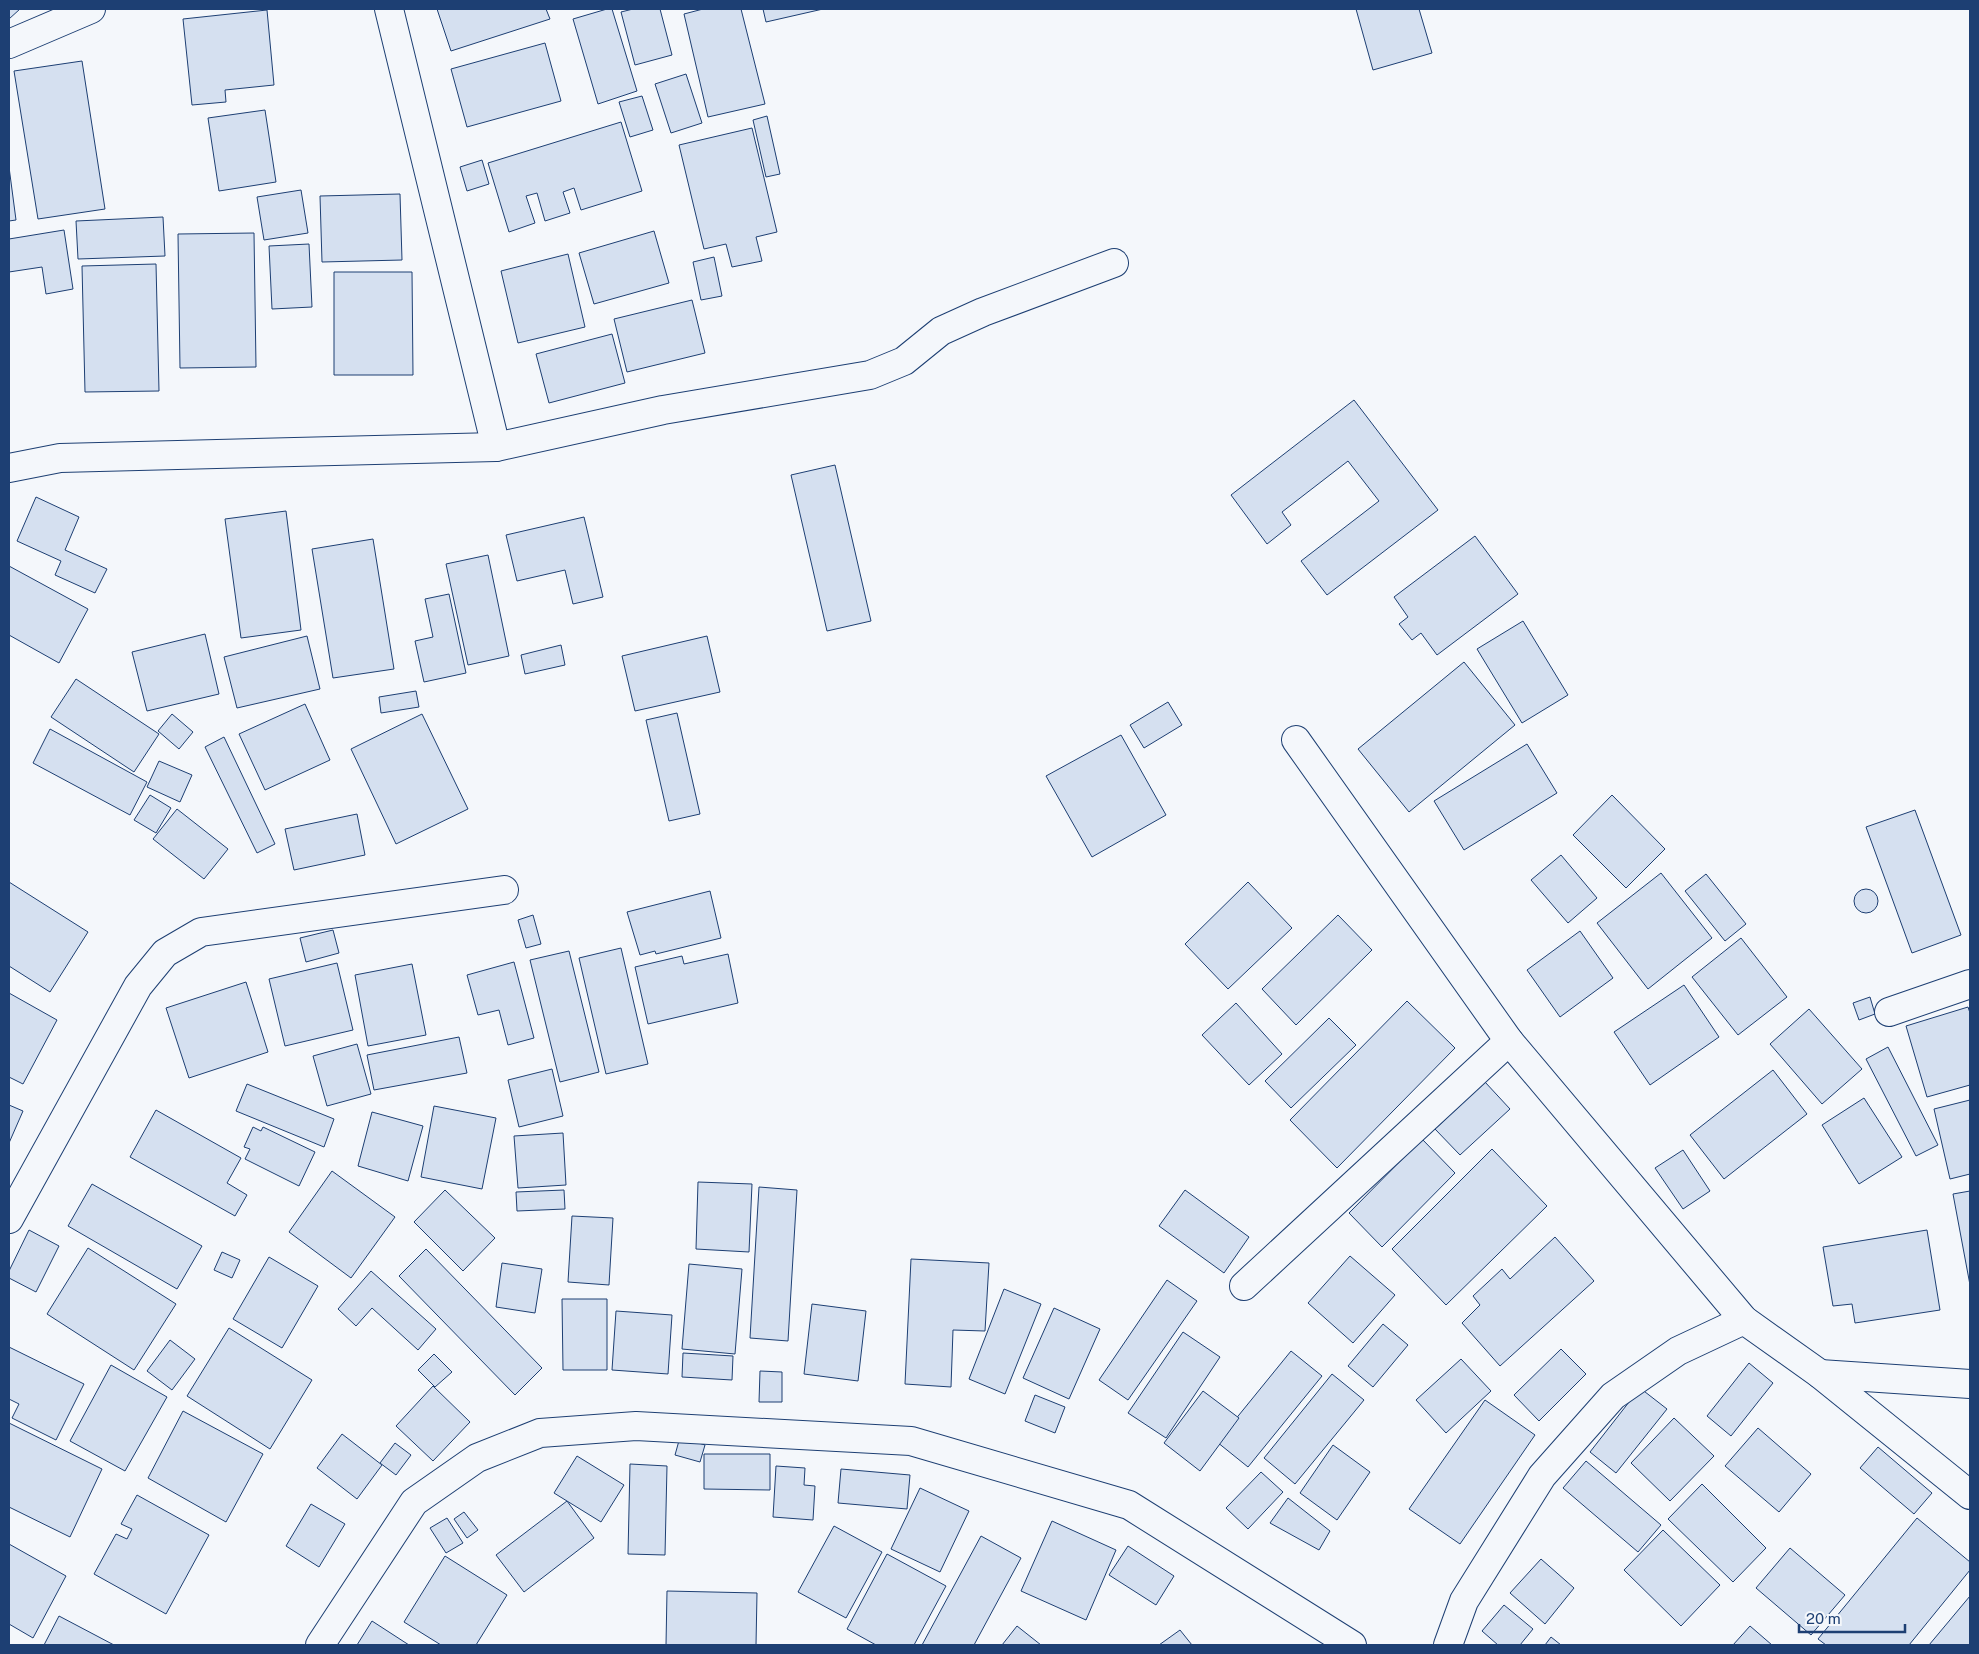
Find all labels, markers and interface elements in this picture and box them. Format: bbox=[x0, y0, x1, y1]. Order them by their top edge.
scale bar bbox=[1799, 1602, 1905, 1634]
text: 20 m bbox=[1806, 1610, 1841, 1627]

